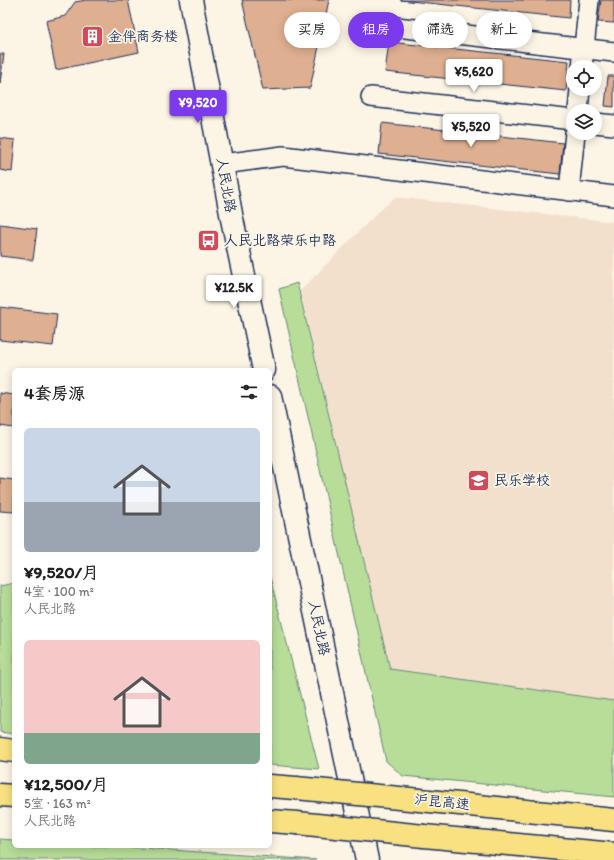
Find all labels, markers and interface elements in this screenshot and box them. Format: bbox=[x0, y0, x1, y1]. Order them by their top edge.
chip: 买房 bbox=[284, 12, 340, 48]
chip: 租房 bbox=[348, 12, 404, 48]
chip: 筛选 bbox=[412, 12, 468, 48]
chip: 新上 bbox=[476, 12, 532, 48]
building icon: 金伴商务楼 bbox=[79, 23, 105, 49]
place label: 金伴商务楼 bbox=[108, 28, 178, 45]
pin: ¥5,620 bbox=[441, 59, 507, 93]
map controls bbox=[566, 60, 602, 140]
button: locate bbox=[566, 60, 602, 96]
text: ¥5,620 bbox=[455, 64, 493, 79]
pin: ¥9,520 bbox=[165, 90, 231, 124]
text: ¥9,520 bbox=[179, 95, 217, 110]
button: layers bbox=[566, 104, 602, 140]
pin: ¥5,520 bbox=[438, 114, 504, 148]
text: ¥5,520 bbox=[452, 119, 490, 134]
street label: 人民北路 bbox=[213, 156, 239, 214]
bus stop icon: 人民北路荣乐中路 bbox=[195, 227, 221, 253]
place label: 人民北路荣乐中路 bbox=[224, 232, 336, 249]
pin: ¥12.5K bbox=[201, 275, 267, 309]
text: ¥12.5K bbox=[215, 280, 253, 295]
icon: filters bbox=[238, 381, 260, 403]
text: 4套房源 bbox=[24, 383, 85, 403]
icon: home bbox=[106, 454, 178, 526]
school or university icon: 民乐学校 bbox=[466, 467, 492, 493]
place label: 民乐学校 bbox=[494, 472, 550, 489]
text: ¥9,520/月 bbox=[24, 562, 99, 582]
text: 4室 · 100 m² bbox=[24, 584, 94, 599]
street label: 人民北路 bbox=[305, 599, 333, 657]
text: 人民北路 bbox=[24, 601, 76, 616]
icon: home bbox=[106, 666, 178, 738]
text: ¥12,500/月 bbox=[24, 774, 108, 794]
street label: 沪昆高速 bbox=[413, 791, 471, 813]
text: 5室 · 163 m² bbox=[24, 796, 91, 811]
text: 人民北路 bbox=[24, 813, 76, 828]

